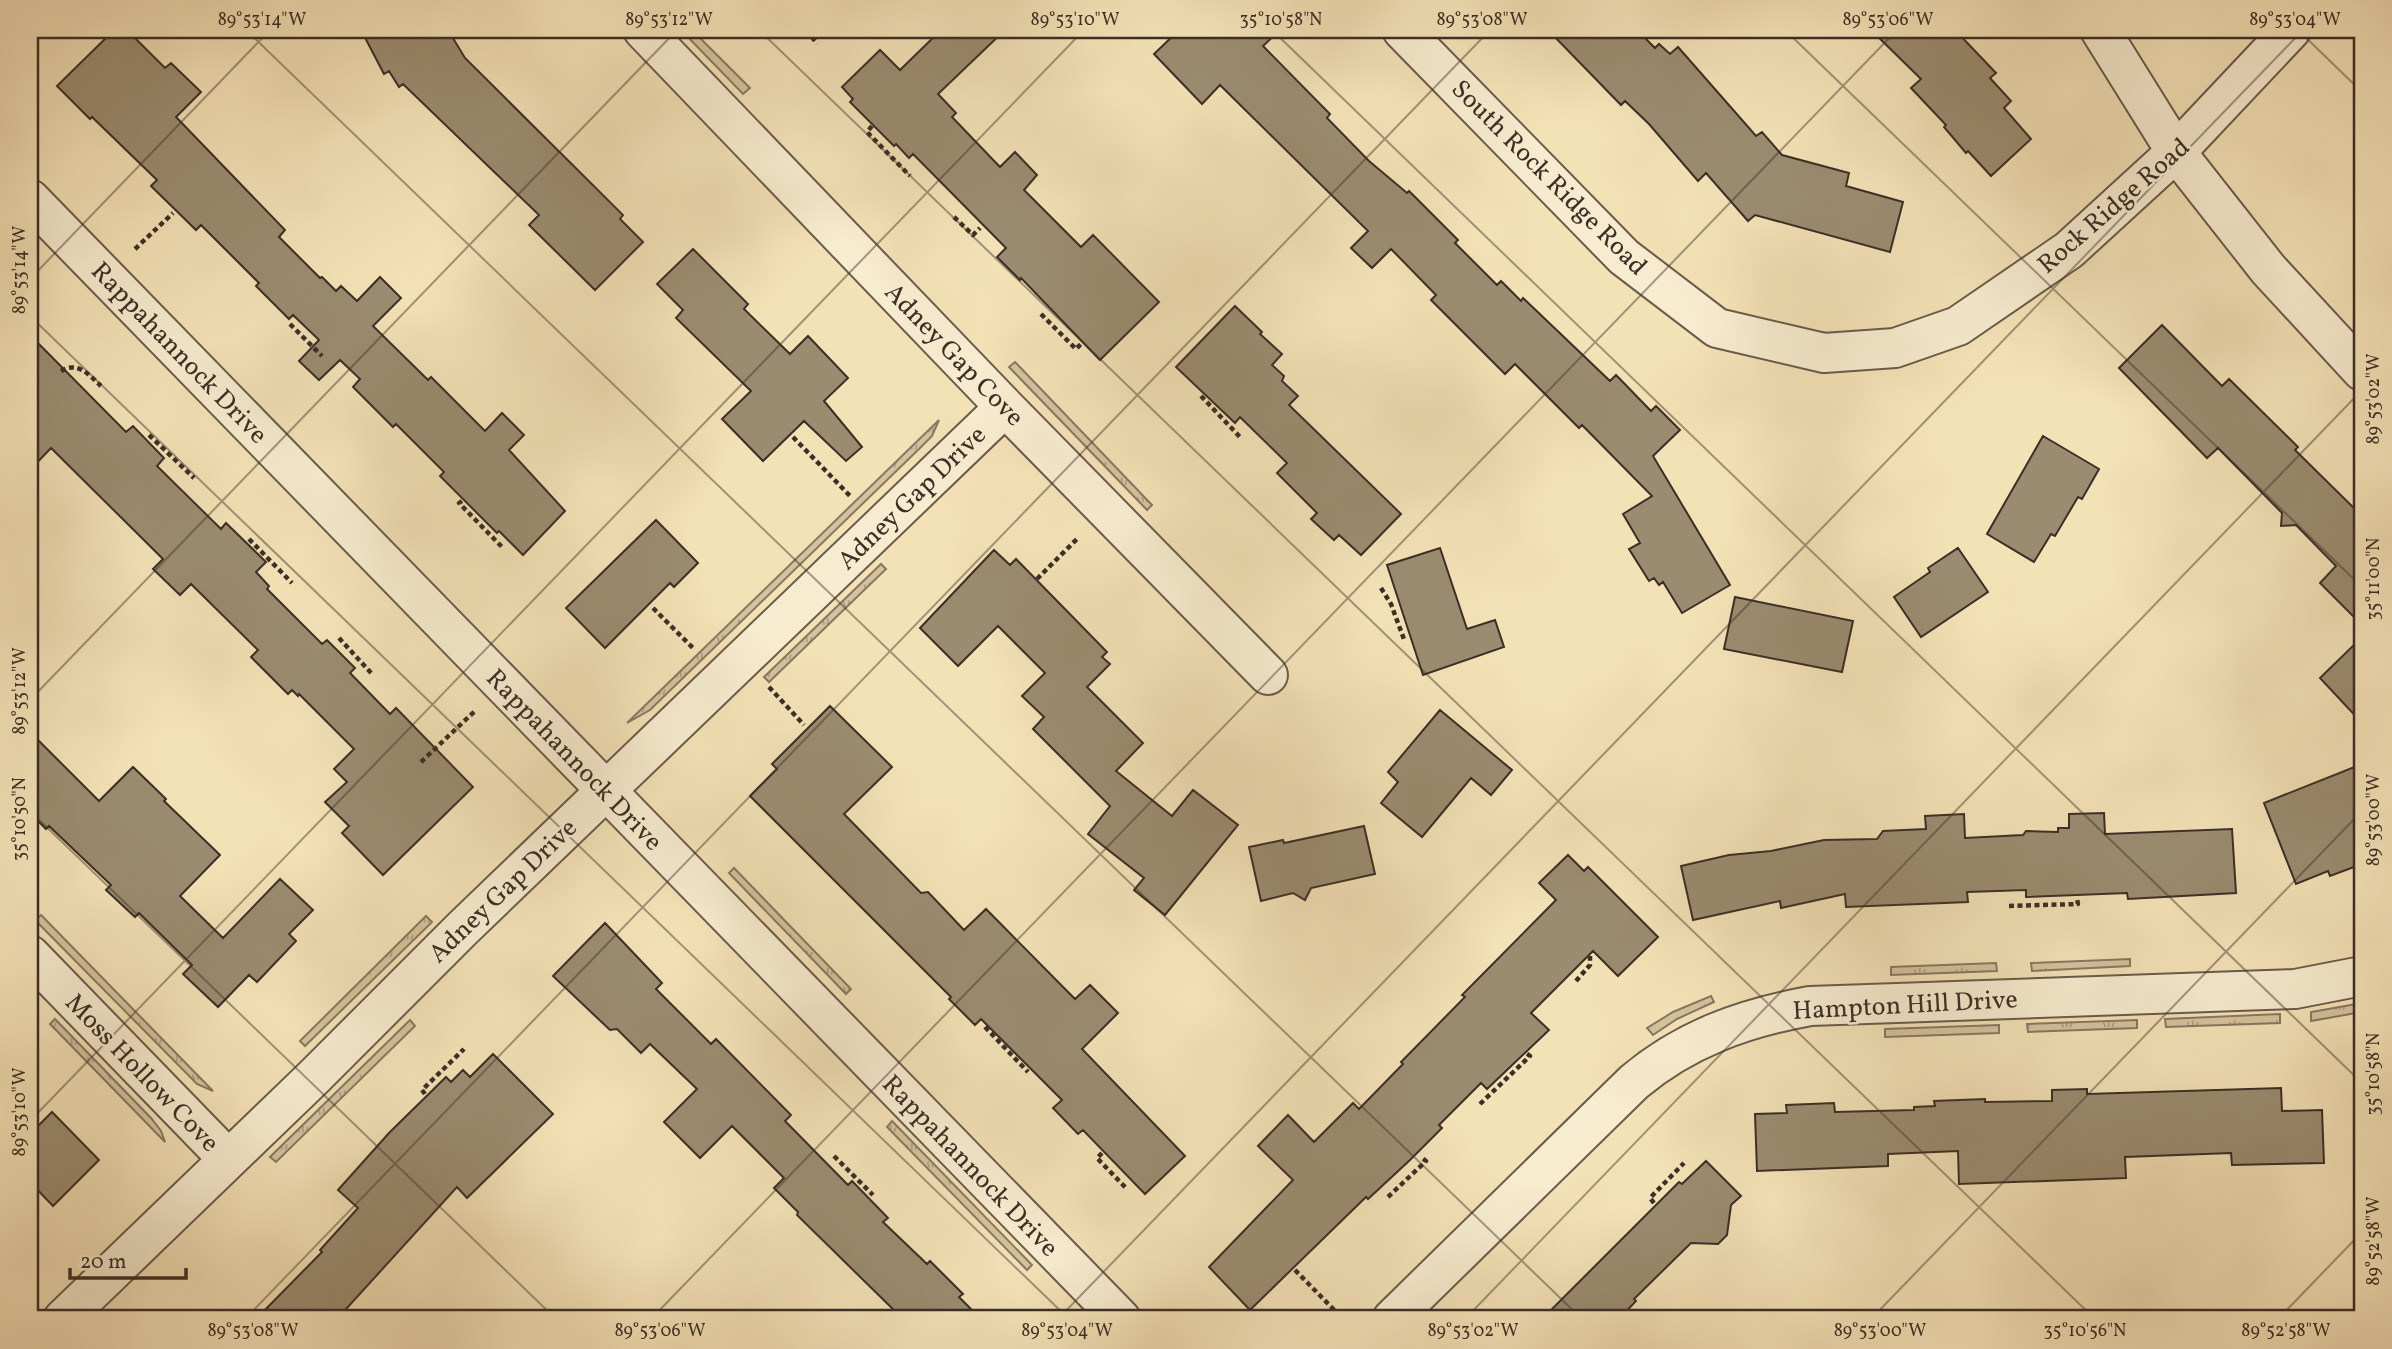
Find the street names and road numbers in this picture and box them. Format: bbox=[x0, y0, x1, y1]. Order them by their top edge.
street label: South Rock Ridge Road bbox=[1443, 72, 1655, 284]
street label: Rock Ridge Road bbox=[2030, 130, 2198, 283]
street label: Rappahannock Drive bbox=[82, 254, 275, 452]
street label: Adney Gap Cove bbox=[876, 276, 1031, 435]
street label: Adney Gap Drive bbox=[830, 418, 995, 579]
street label: Rappahannock Drive bbox=[477, 661, 670, 859]
street label: Adney Gap Drive bbox=[421, 811, 586, 972]
street label: Hampton Hill Drive bbox=[1792, 982, 2019, 1030]
street label: Moss Hollow Cove bbox=[56, 986, 227, 1161]
street label: Rappahannock Drive bbox=[873, 1067, 1066, 1265]

